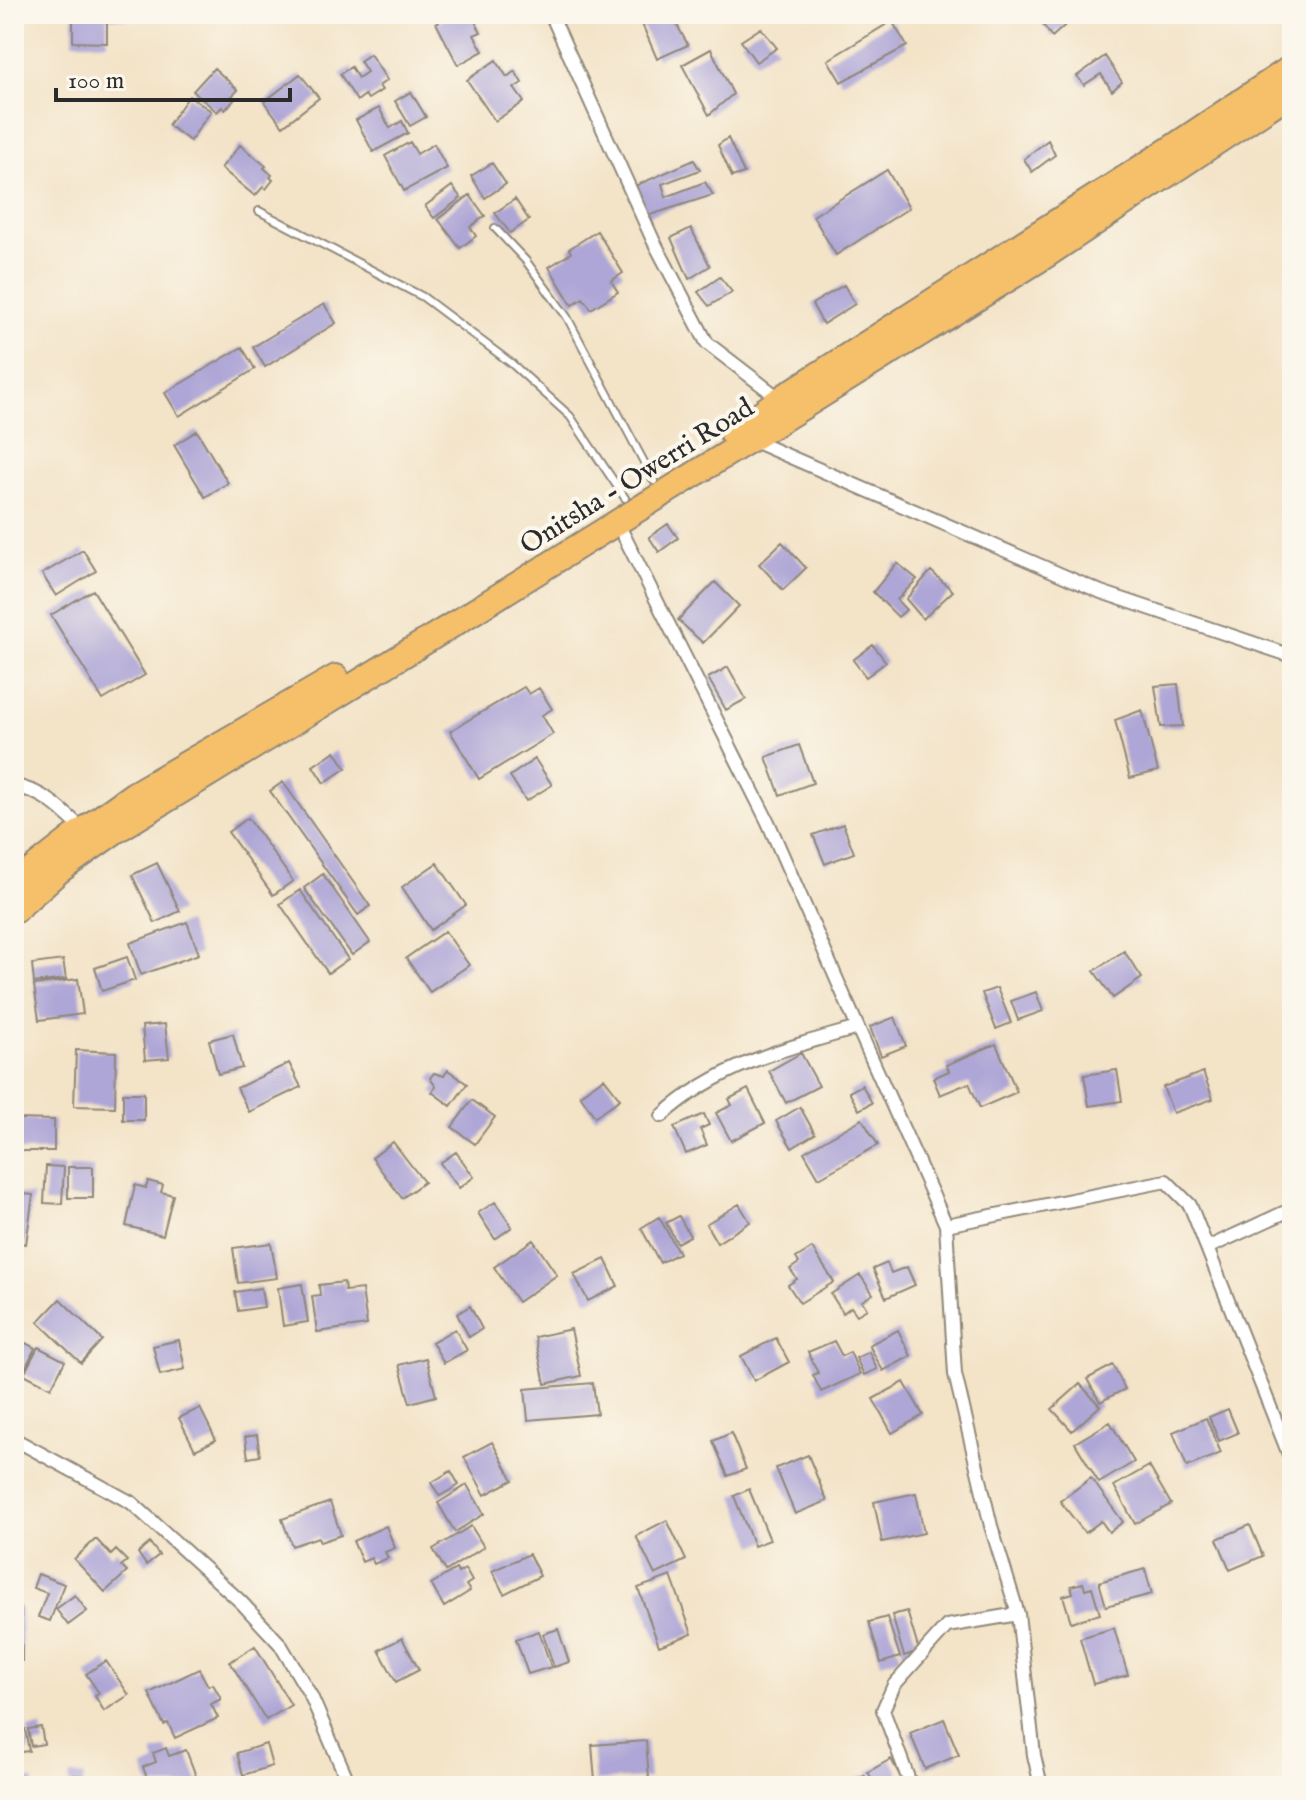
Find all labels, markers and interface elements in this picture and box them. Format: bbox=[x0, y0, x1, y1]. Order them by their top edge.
scale bar bbox=[56, 52, 290, 102]
text: 100 m bbox=[68, 66, 124, 97]
street label: Onitsha - Owerri Road bbox=[514, 391, 761, 563]

